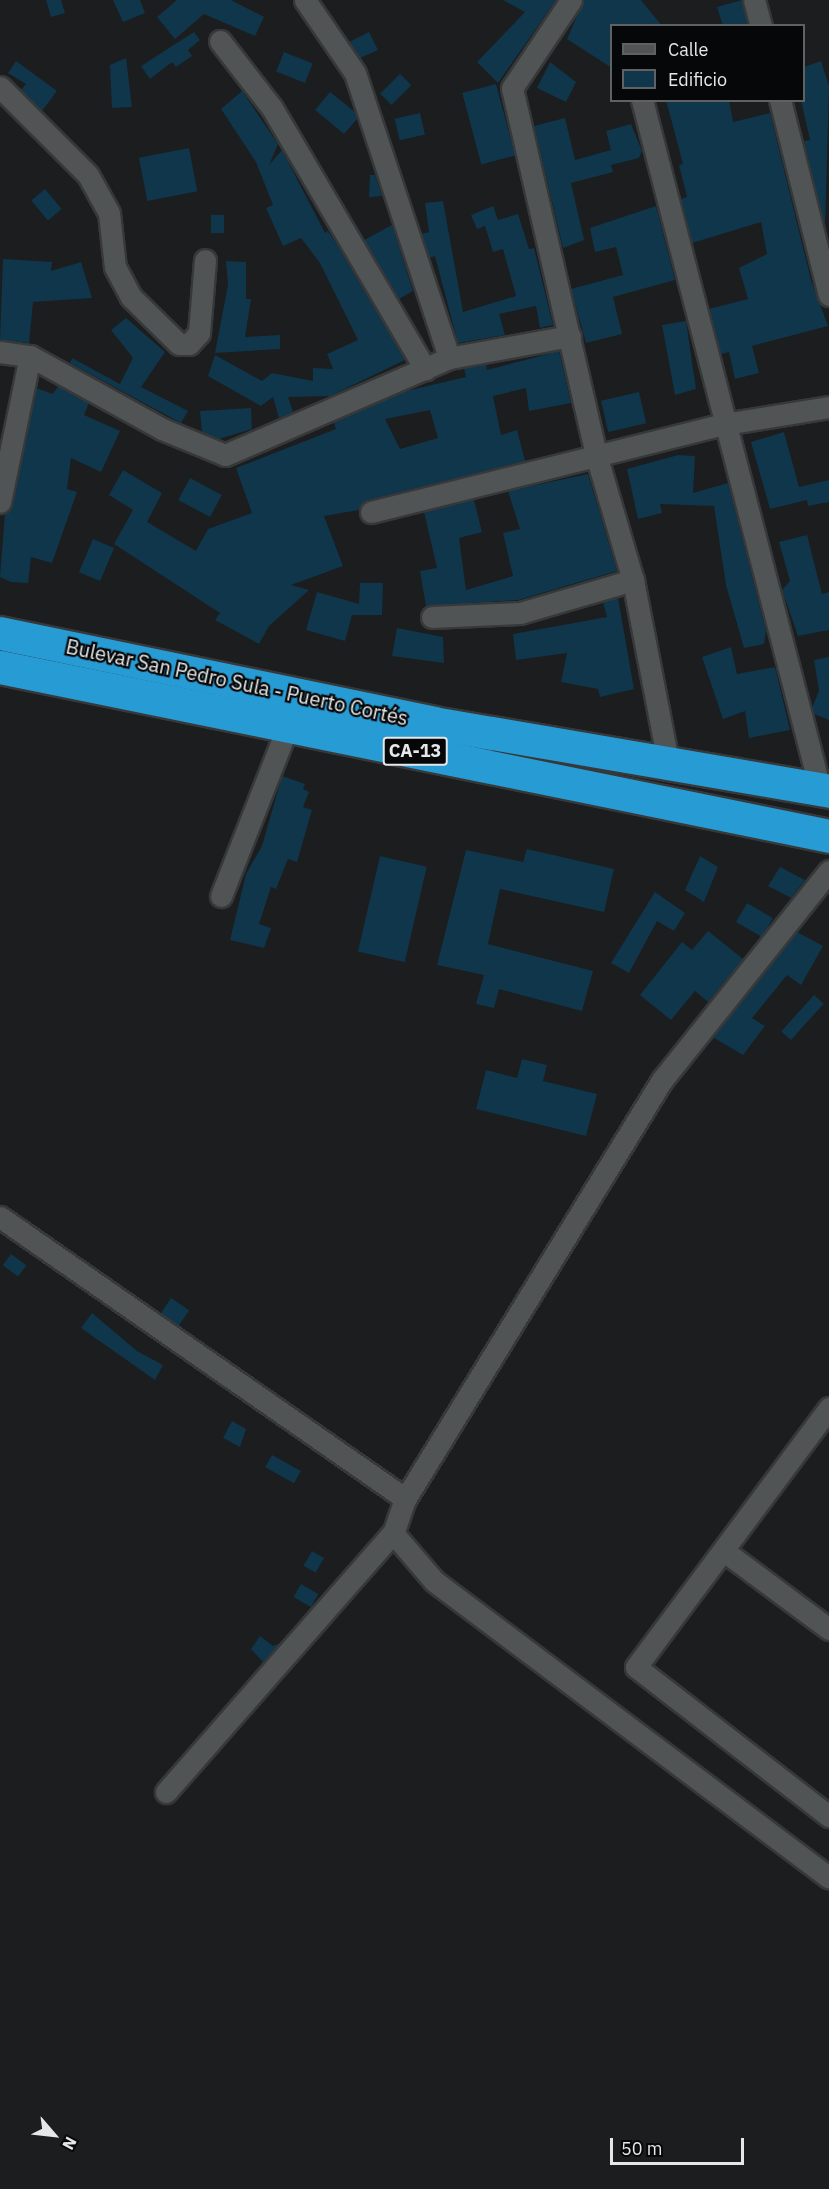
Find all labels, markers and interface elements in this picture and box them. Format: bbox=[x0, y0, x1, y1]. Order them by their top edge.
legend bbox=[610, 24, 805, 102]
text: Calle bbox=[668, 38, 708, 61]
text: Edificio bbox=[668, 68, 727, 91]
street label: Bulevar San Pedro Sula - Puerto Cortés bbox=[64, 634, 410, 730]
road number: CA-13 bbox=[382, 736, 448, 766]
north arrow bbox=[24, 2105, 84, 2165]
scale bar bbox=[613, 2126, 746, 2164]
text: N bbox=[58, 2134, 81, 2153]
text: 50 m bbox=[621, 2137, 663, 2160]

